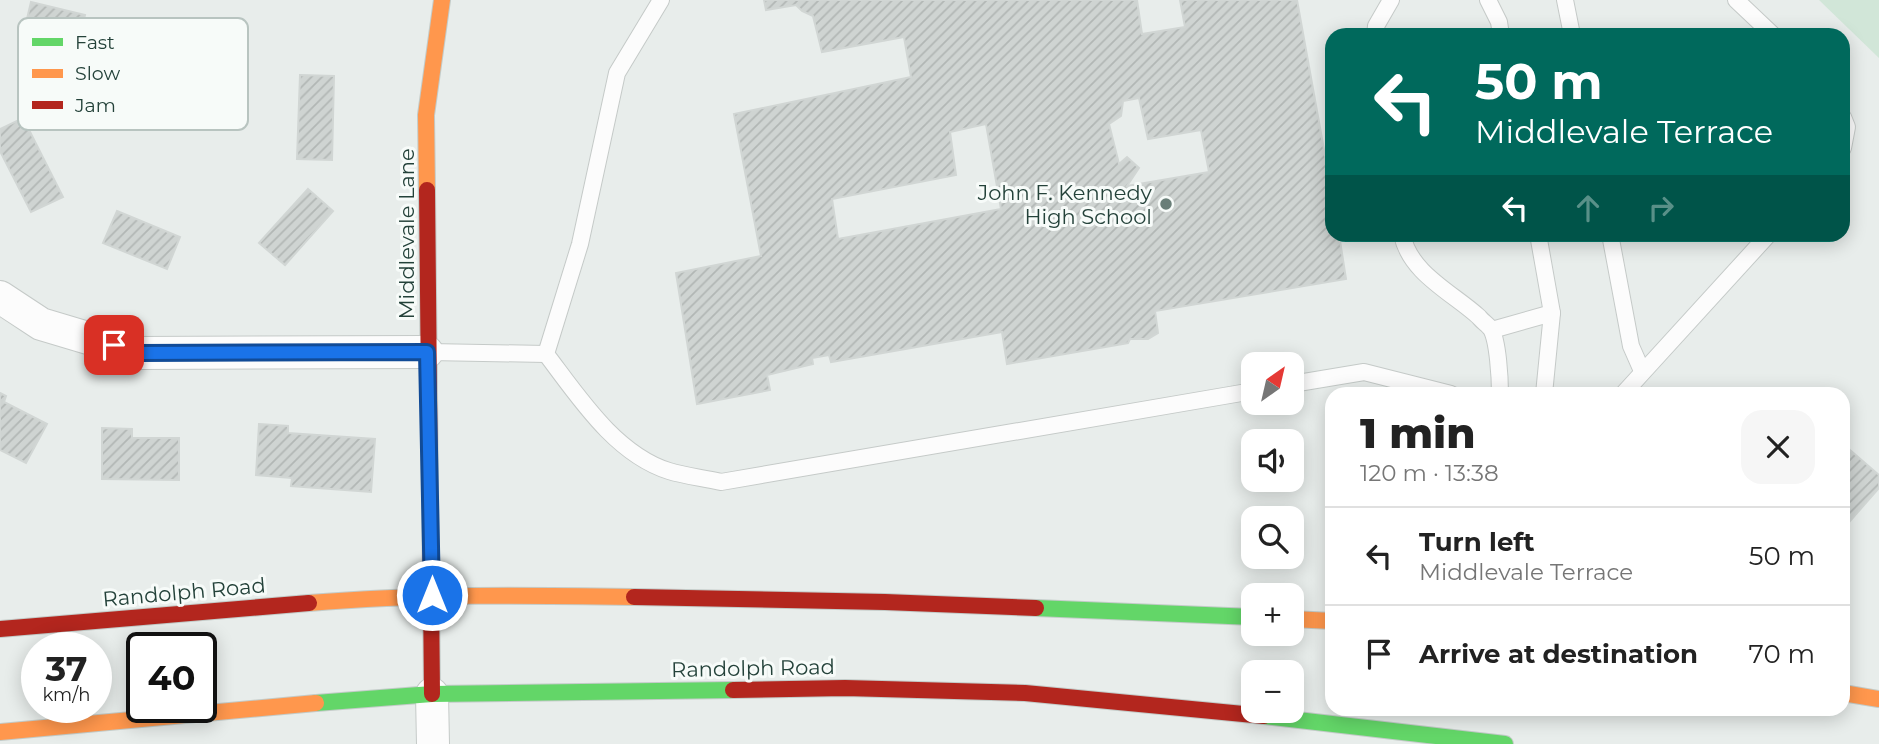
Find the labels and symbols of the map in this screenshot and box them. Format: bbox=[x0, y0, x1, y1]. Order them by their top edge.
legend bbox=[18, 18, 248, 130]
text: Fast bbox=[75, 31, 115, 54]
text: Slow bbox=[75, 62, 120, 85]
text: Jam bbox=[74, 94, 116, 117]
street label: Middlevale Lane bbox=[394, 148, 419, 320]
place label: John F. Kennedy High School bbox=[977, 180, 1153, 229]
marker: John F. Kennedy High School bbox=[1158, 196, 1174, 212]
pin bbox=[84, 315, 144, 375]
north arrow bbox=[1241, 352, 1304, 415]
position arrow bbox=[395, 558, 469, 632]
street label: Randolph Road bbox=[101, 572, 267, 612]
speed limit sign: 40 bbox=[126, 632, 217, 723]
street label: Randolph Road bbox=[671, 654, 835, 682]

